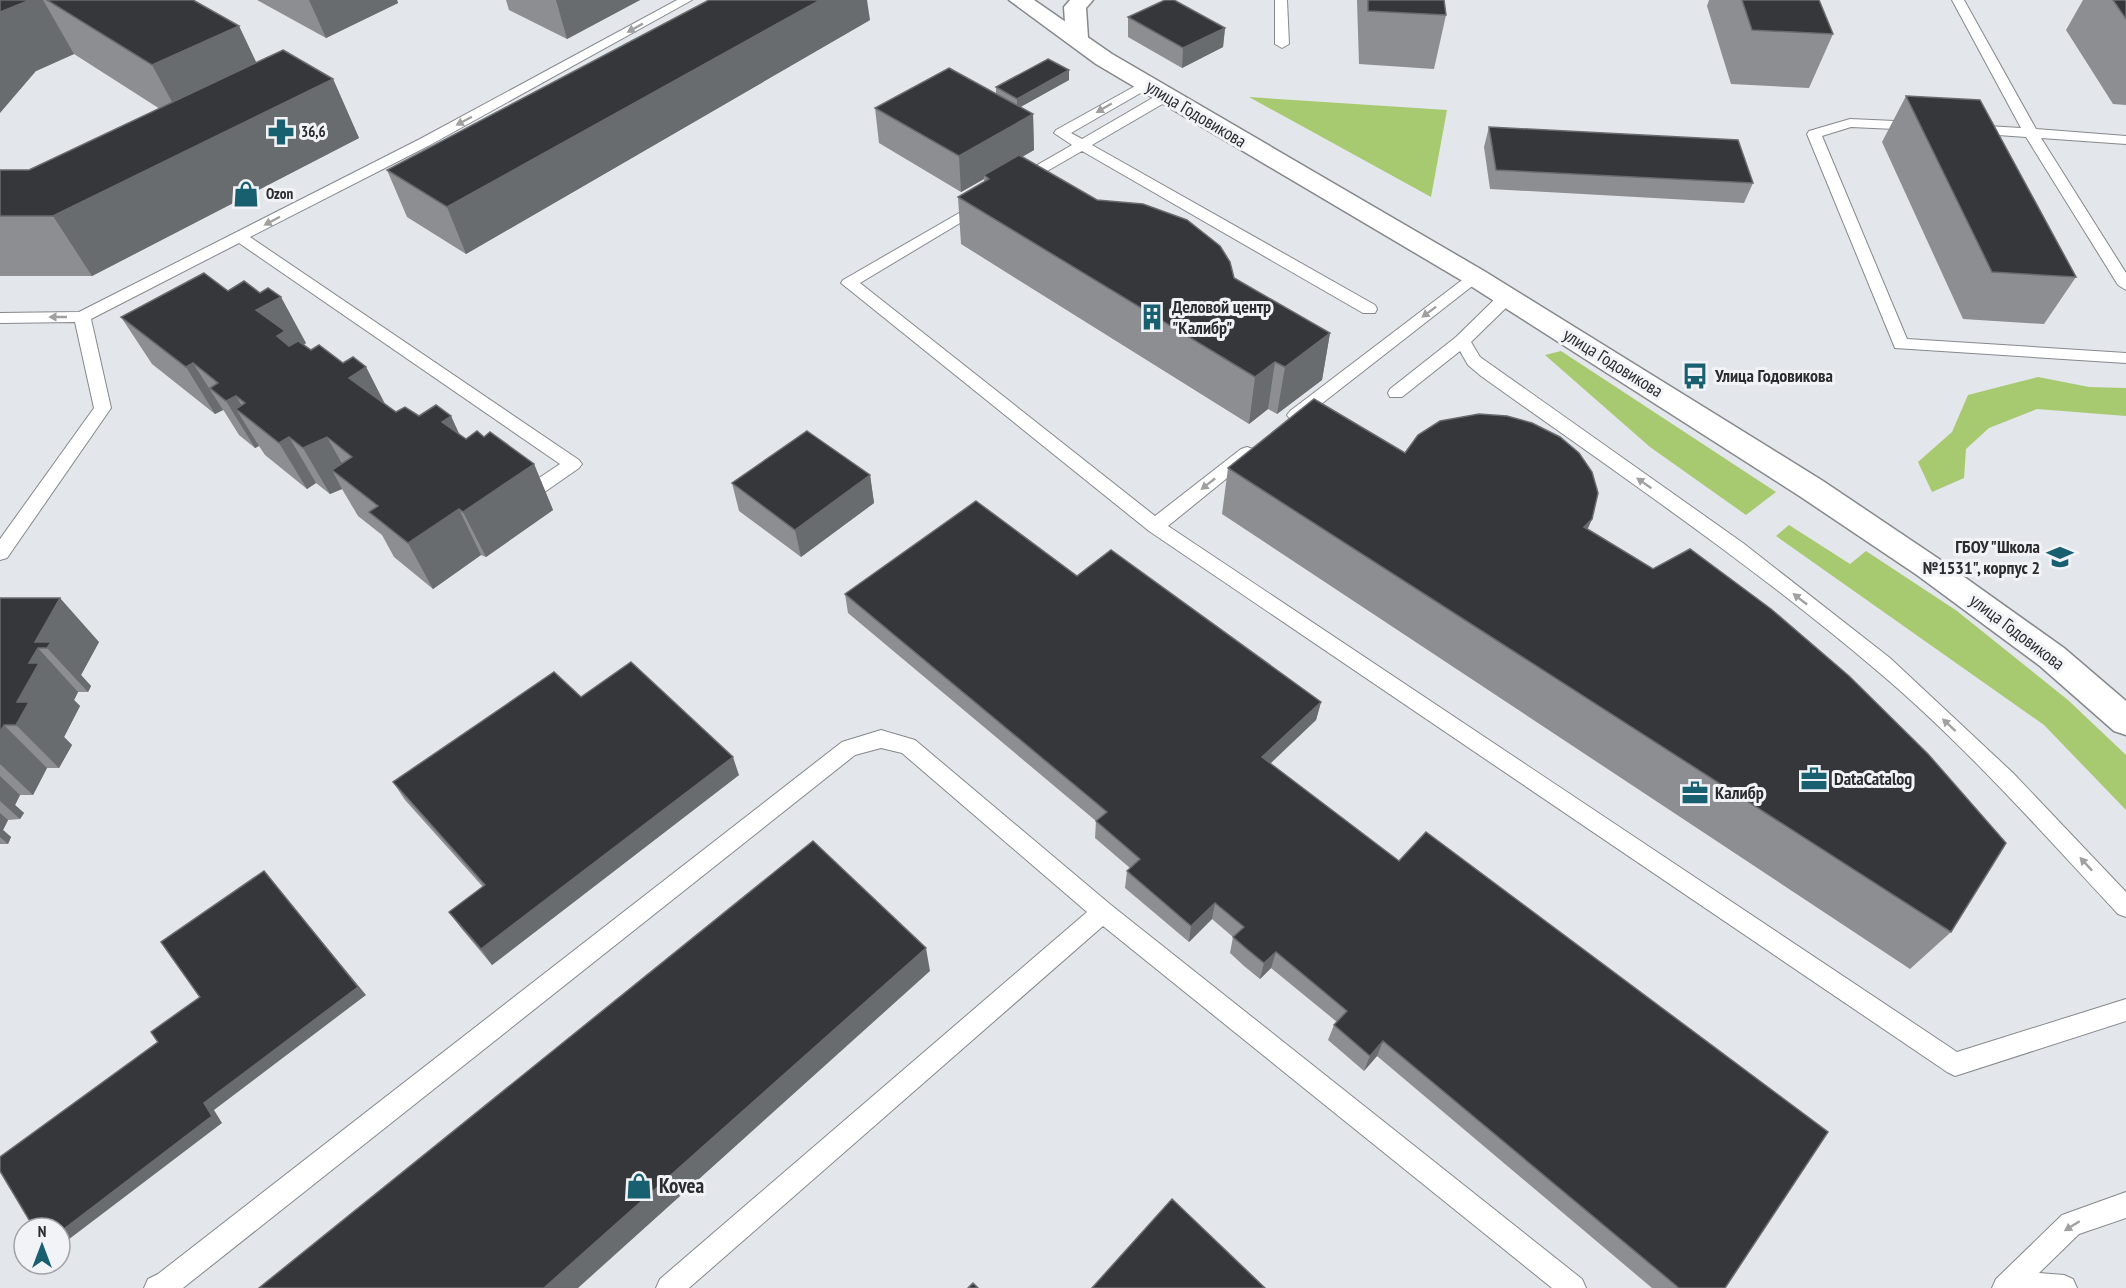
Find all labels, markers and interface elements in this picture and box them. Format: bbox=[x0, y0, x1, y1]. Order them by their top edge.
one-way arrow bbox=[626, 23, 643, 33]
street label: улица Годовикова bbox=[1142, 75, 1251, 153]
one-way arrow bbox=[1095, 103, 1112, 113]
one-way arrow bbox=[455, 116, 472, 126]
pharmacy icon: 36,6 bbox=[266, 117, 296, 147]
place label: 36,6 bbox=[301, 122, 326, 141]
shop icon: Ozon bbox=[231, 179, 261, 209]
place label: Ozon bbox=[266, 184, 293, 203]
one-way arrow bbox=[264, 217, 281, 226]
place label: Деловой центр "Калибр" bbox=[1172, 295, 1271, 339]
building icon: Деловой центр "Калибр" bbox=[1137, 302, 1167, 332]
one-way arrow bbox=[1421, 306, 1436, 318]
one-way arrow bbox=[49, 312, 68, 322]
street label: улица Годовикова bbox=[1559, 323, 1667, 402]
bus stop icon: Улица Годовикова bbox=[1680, 361, 1710, 391]
place label: Улица Годовикова bbox=[1714, 364, 1833, 387]
one-way arrow bbox=[1201, 477, 1216, 489]
one-way arrow bbox=[1636, 477, 1652, 489]
place label: ГБОУ "Школа №1531", корпус 2 bbox=[1923, 535, 2040, 579]
school or university icon: ГБОУ "Школа №1531", корпус 2 bbox=[2045, 542, 2075, 572]
street label: улица Годовикова bbox=[1965, 588, 2069, 675]
one-way arrow bbox=[1793, 594, 1808, 606]
one-way arrow bbox=[1942, 719, 1956, 733]
office icon: DataCatalog bbox=[1799, 764, 1829, 794]
place label: DataCatalog bbox=[1834, 767, 1912, 790]
office icon: Калибр bbox=[1680, 778, 1710, 808]
place label: Калибр bbox=[1715, 781, 1764, 804]
one-way arrow bbox=[2080, 857, 2093, 872]
shop icon: Kovea bbox=[624, 1171, 654, 1201]
place label: Kovea bbox=[659, 1172, 704, 1199]
north arrow bbox=[12, 1216, 72, 1276]
text: N bbox=[38, 1221, 46, 1241]
one-way arrow bbox=[2064, 1221, 2080, 1232]

